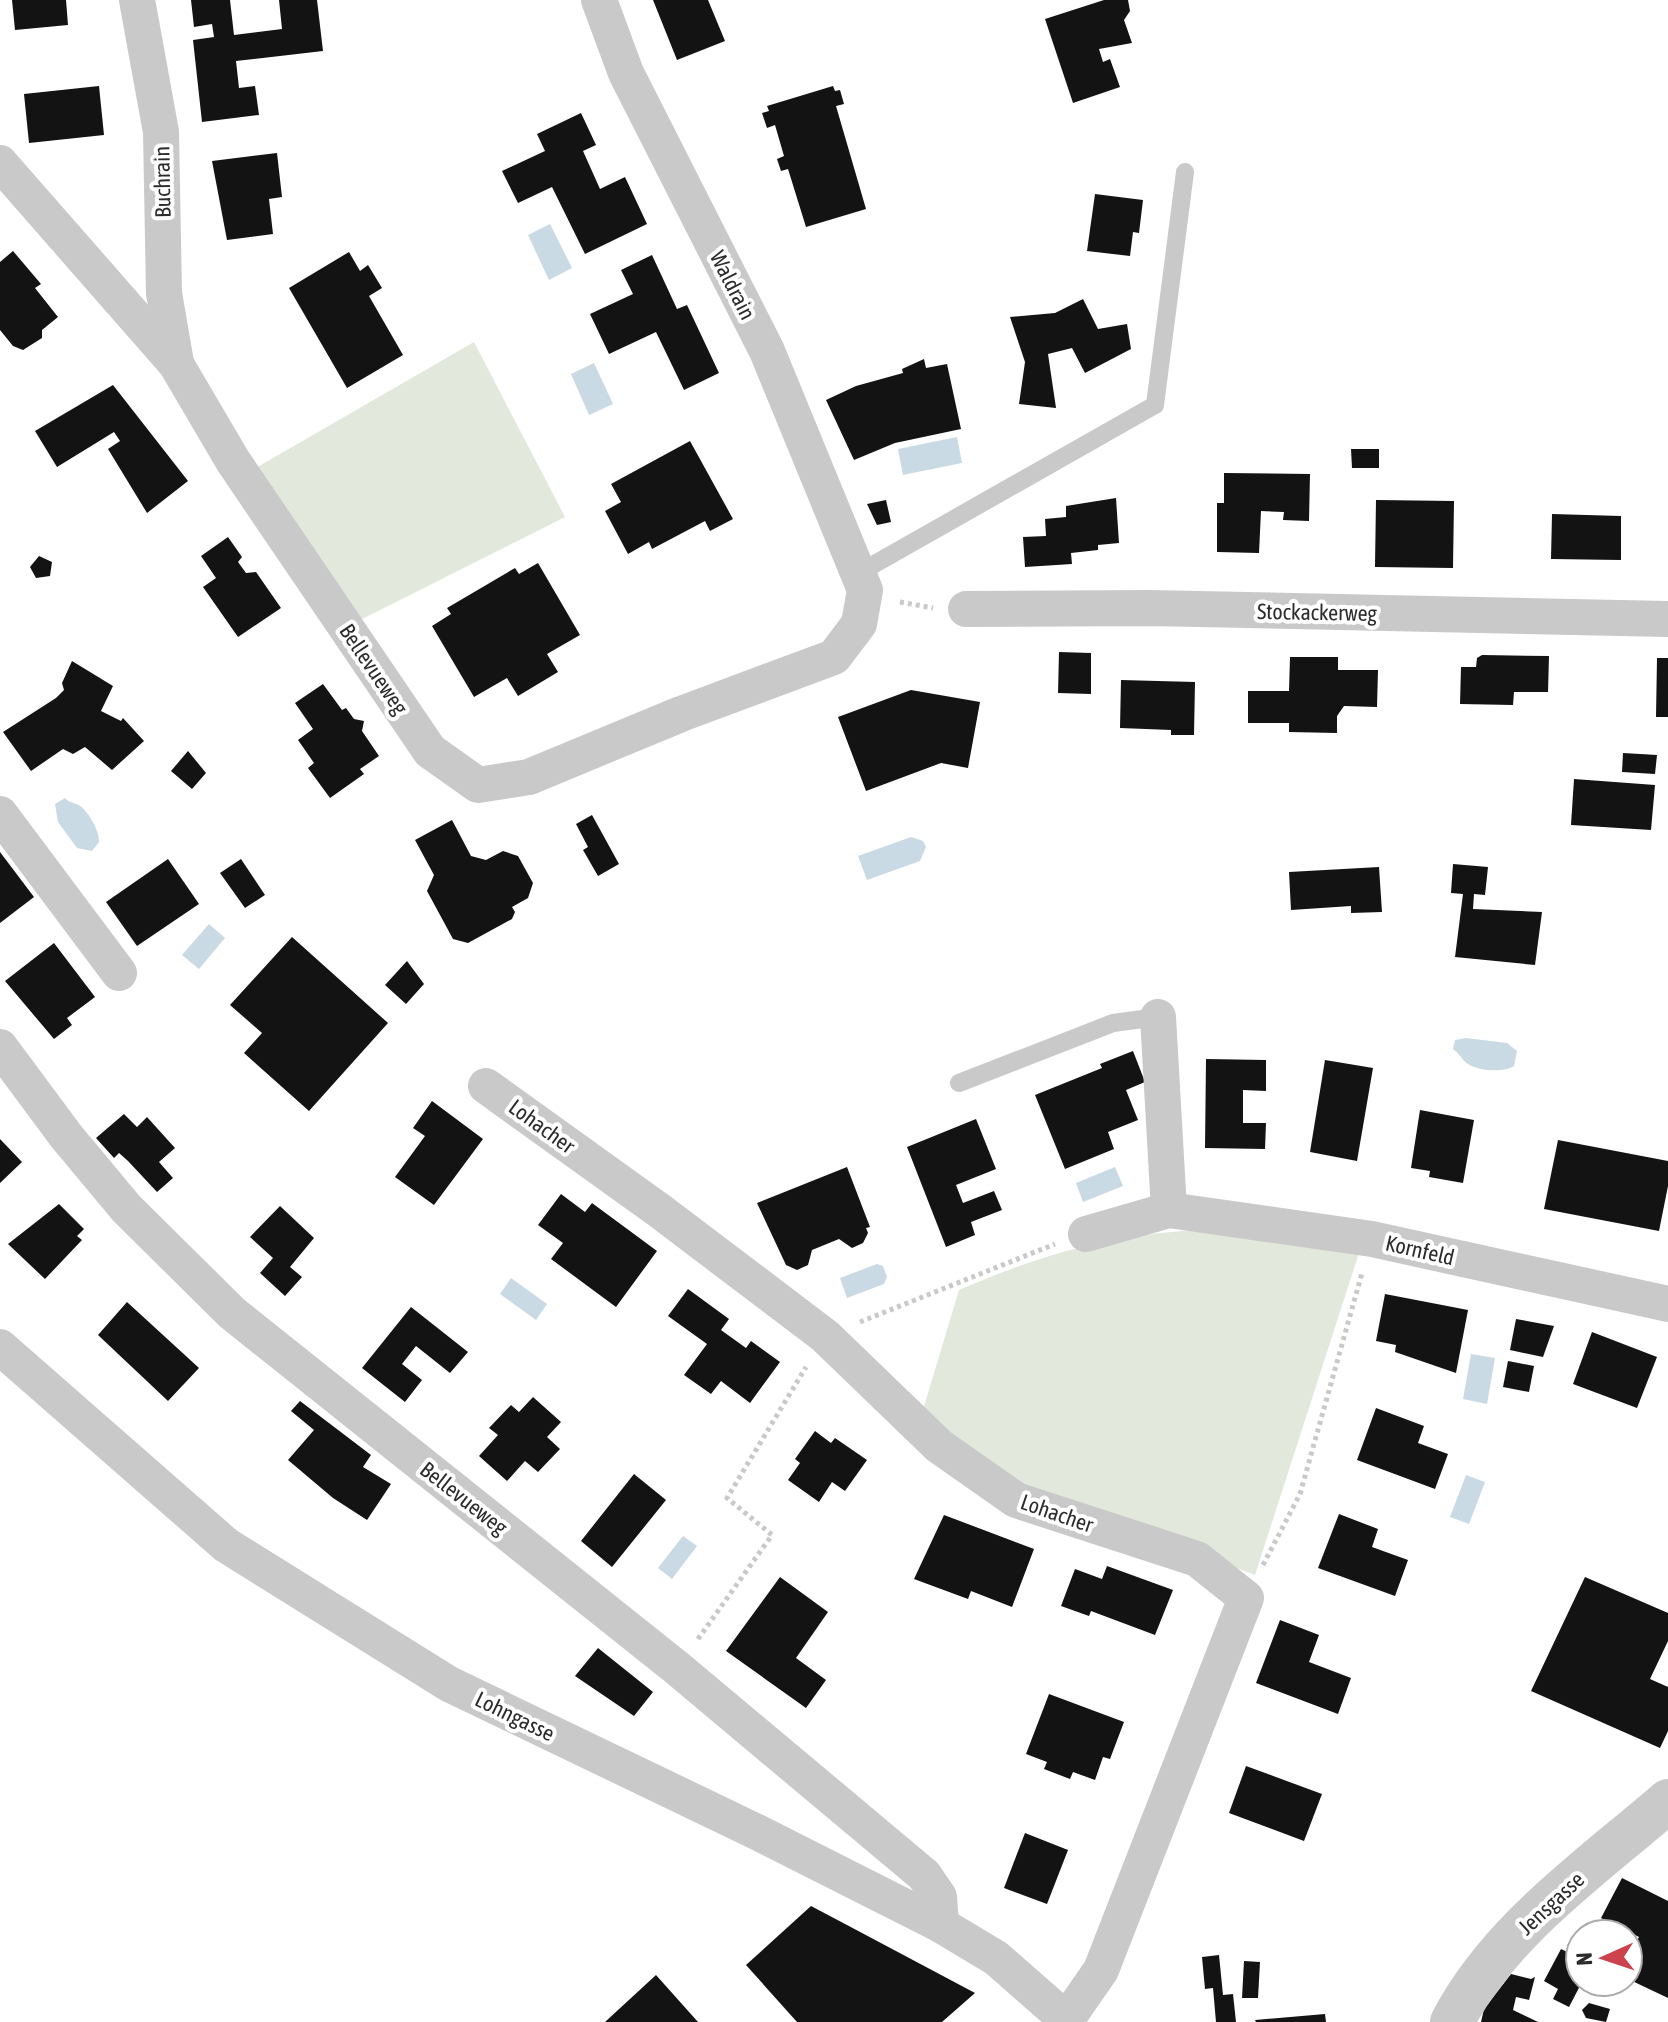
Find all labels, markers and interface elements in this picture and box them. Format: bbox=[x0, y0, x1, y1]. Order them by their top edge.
street label: Buchrain bbox=[148, 146, 176, 218]
street label: Waldrain bbox=[705, 246, 761, 324]
street label: Stockackerweg bbox=[1257, 598, 1378, 626]
street label: Bellevueweg bbox=[334, 619, 414, 720]
street label: Lohacher bbox=[504, 1093, 580, 1159]
street label: Kornfeld bbox=[1383, 1229, 1457, 1271]
street label: Bellevueweg bbox=[415, 1456, 513, 1540]
street label: Lohacher bbox=[1017, 1488, 1097, 1538]
street label: Lohngasse bbox=[471, 1686, 559, 1746]
street label: Jensgasse bbox=[1513, 1866, 1589, 1940]
north arrow bbox=[1564, 1918, 1644, 1998]
text: N bbox=[1571, 1952, 1597, 1966]

